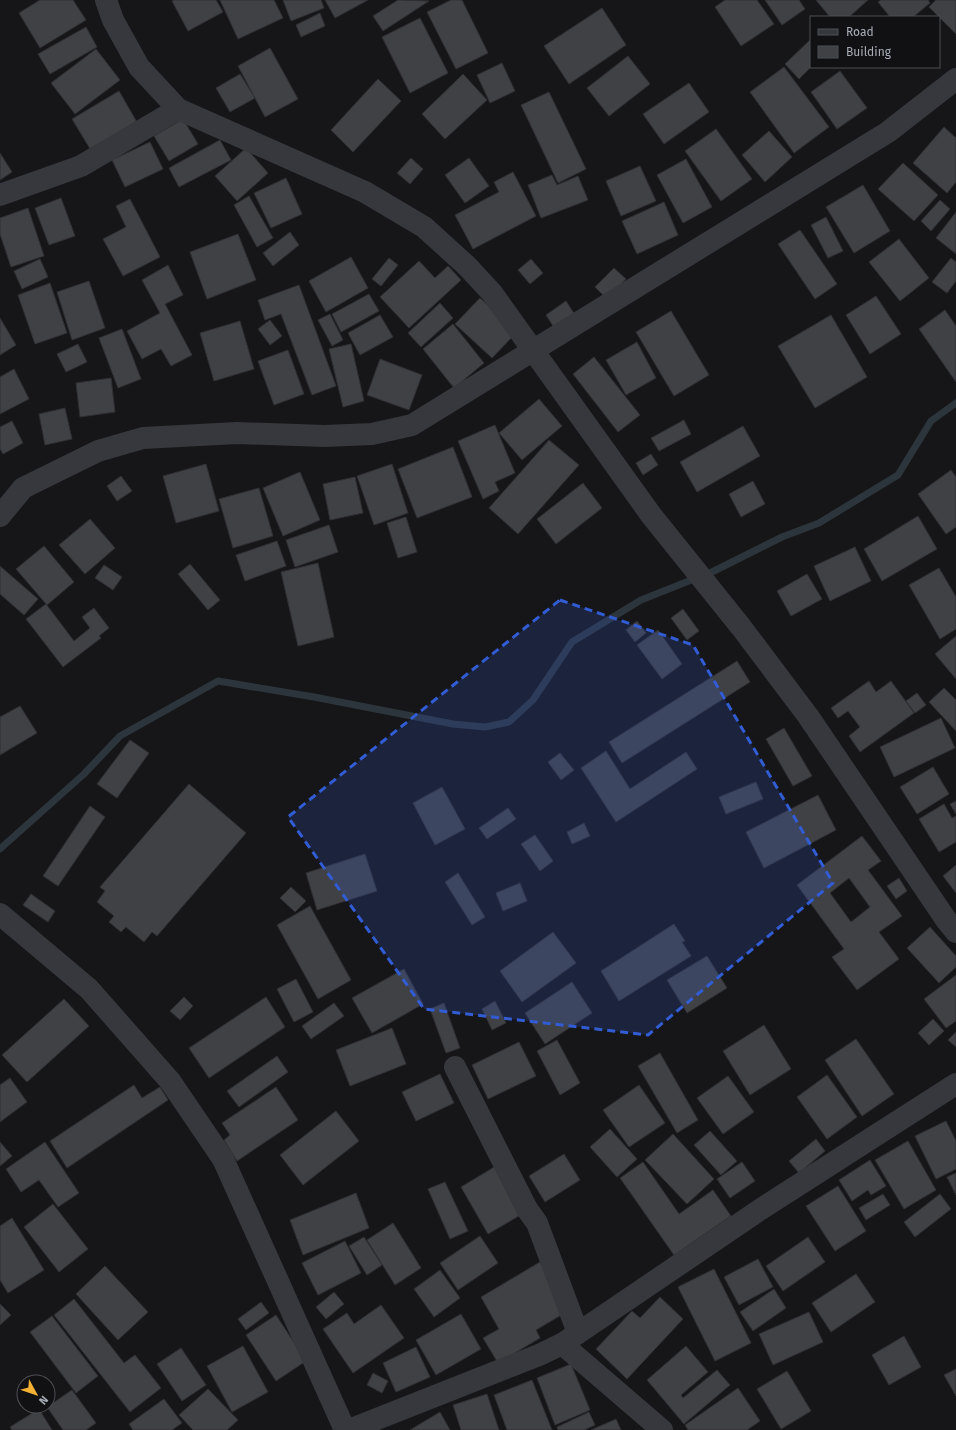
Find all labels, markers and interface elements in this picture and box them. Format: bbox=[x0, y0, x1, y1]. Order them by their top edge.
legend bbox=[810, 16, 940, 68]
text: Road bbox=[846, 25, 874, 39]
text: Building bbox=[846, 45, 892, 59]
north arrow bbox=[16, 1374, 56, 1414]
text: N bbox=[36, 1393, 51, 1407]

